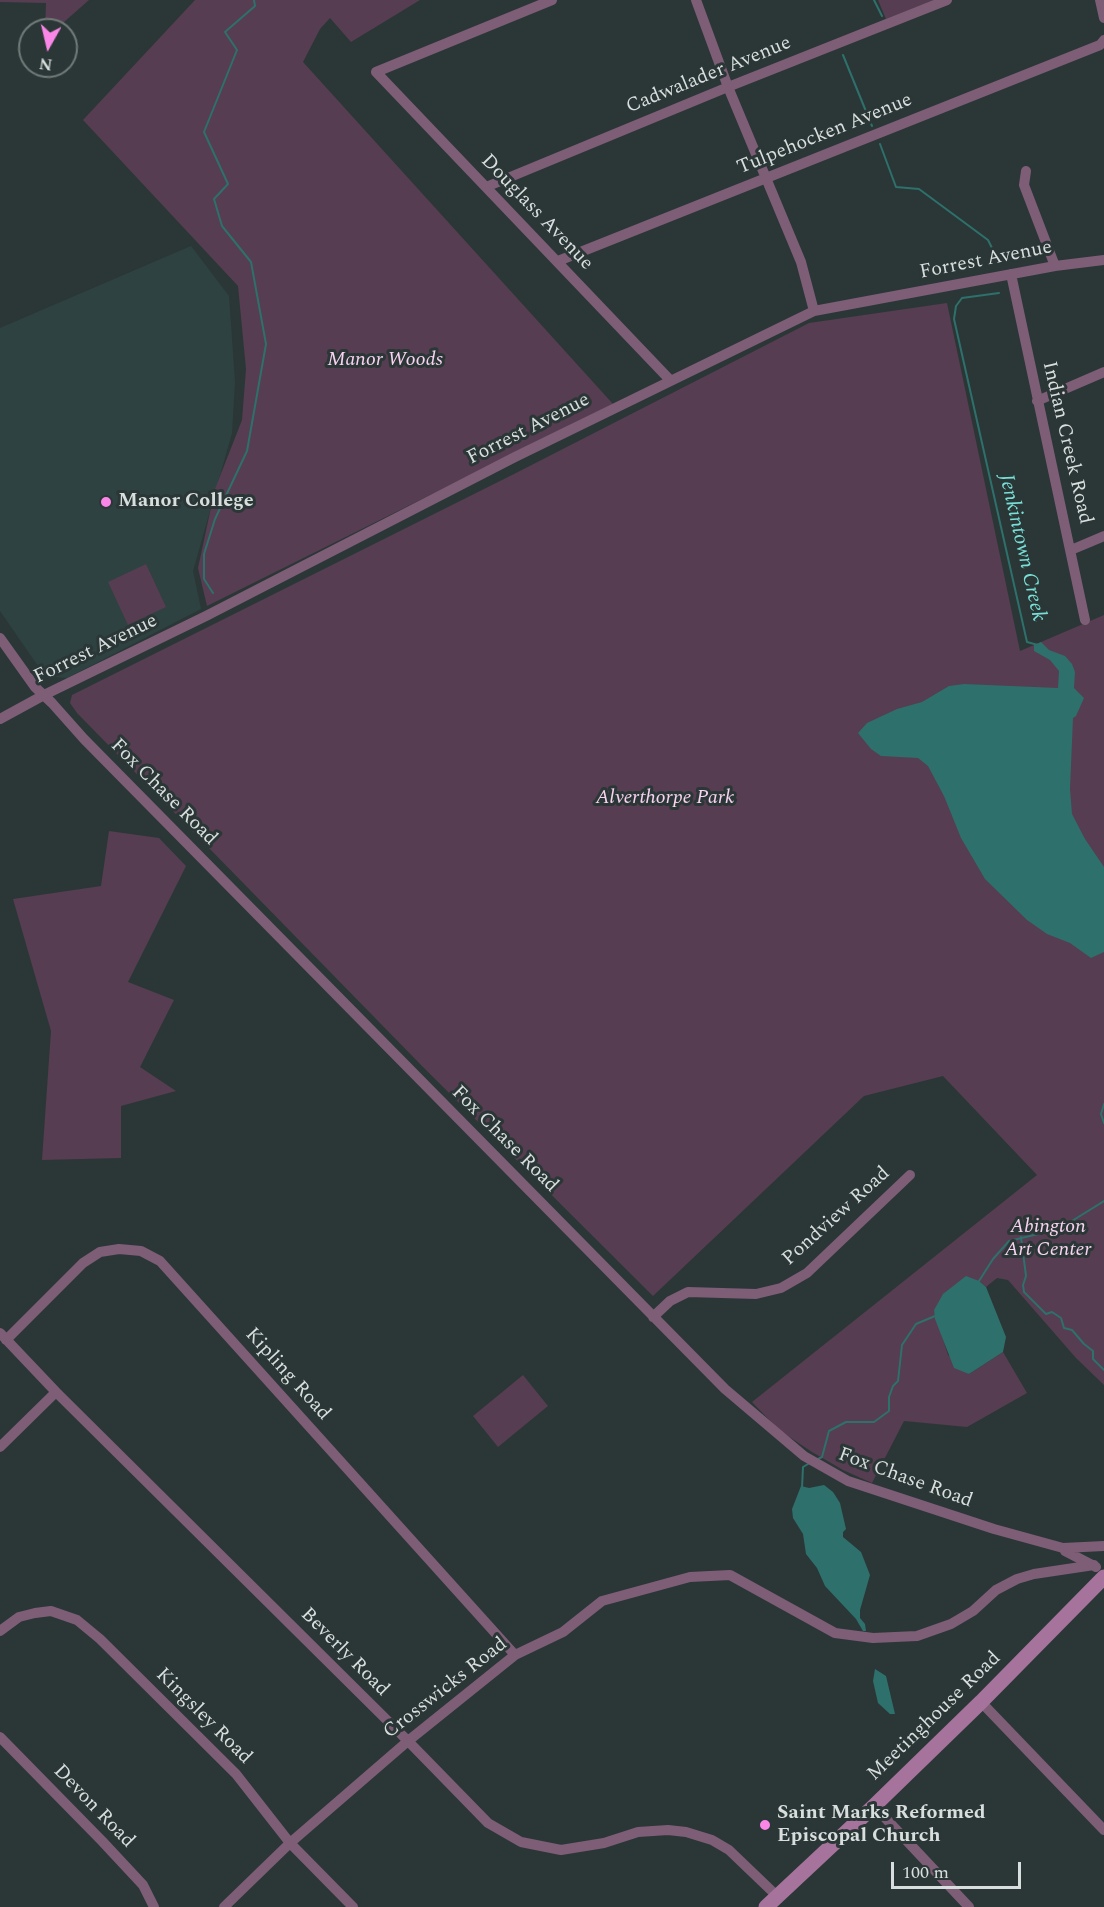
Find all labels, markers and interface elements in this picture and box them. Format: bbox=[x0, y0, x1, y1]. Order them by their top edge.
north arrow bbox=[18, 18, 78, 78]
street label: Cadwalader Avenue bbox=[623, 32, 795, 120]
text: N bbox=[38, 51, 54, 77]
street label: Tulpehocken Avenue bbox=[734, 89, 916, 181]
street label: Douglass Avenue bbox=[475, 150, 597, 276]
street label: Forrest Avenue bbox=[918, 236, 1054, 286]
park label: Manor Woods bbox=[327, 349, 443, 373]
street label: Indian Creek Road bbox=[1036, 359, 1096, 527]
street label: Forrest Avenue bbox=[464, 389, 594, 471]
water label: Jenkintown Creek bbox=[992, 472, 1050, 624]
place label: Manor College bbox=[118, 490, 254, 514]
marker: Manor College bbox=[99, 495, 113, 509]
street label: Forrest Avenue bbox=[30, 610, 162, 690]
street label: Fox Chase Road bbox=[105, 735, 221, 851]
park label: Alverthorpe Park bbox=[596, 787, 734, 811]
street label: Fox Chase Road bbox=[446, 1082, 562, 1198]
street label: Pondview Road bbox=[778, 1162, 896, 1272]
park label: Abington Art Center bbox=[1005, 1216, 1091, 1263]
street label: Kipling Road bbox=[239, 1324, 335, 1426]
street label: Fox Chase Road bbox=[834, 1444, 976, 1514]
street label: Beverly Road bbox=[295, 1604, 393, 1702]
street label: Crosswicks Road bbox=[379, 1633, 513, 1745]
street label: Meetinghouse Road bbox=[863, 1647, 1007, 1787]
street label: Kingsley Road bbox=[150, 1664, 256, 1770]
street label: Devon Road bbox=[47, 1760, 139, 1854]
place label: Saint Marks Reformed Episcopal Church bbox=[777, 1802, 986, 1849]
marker: Saint Marks Reformed Episcopal Church bbox=[758, 1818, 772, 1832]
scale bar bbox=[894, 1850, 1024, 1888]
text: 100 m bbox=[902, 1859, 949, 1886]

